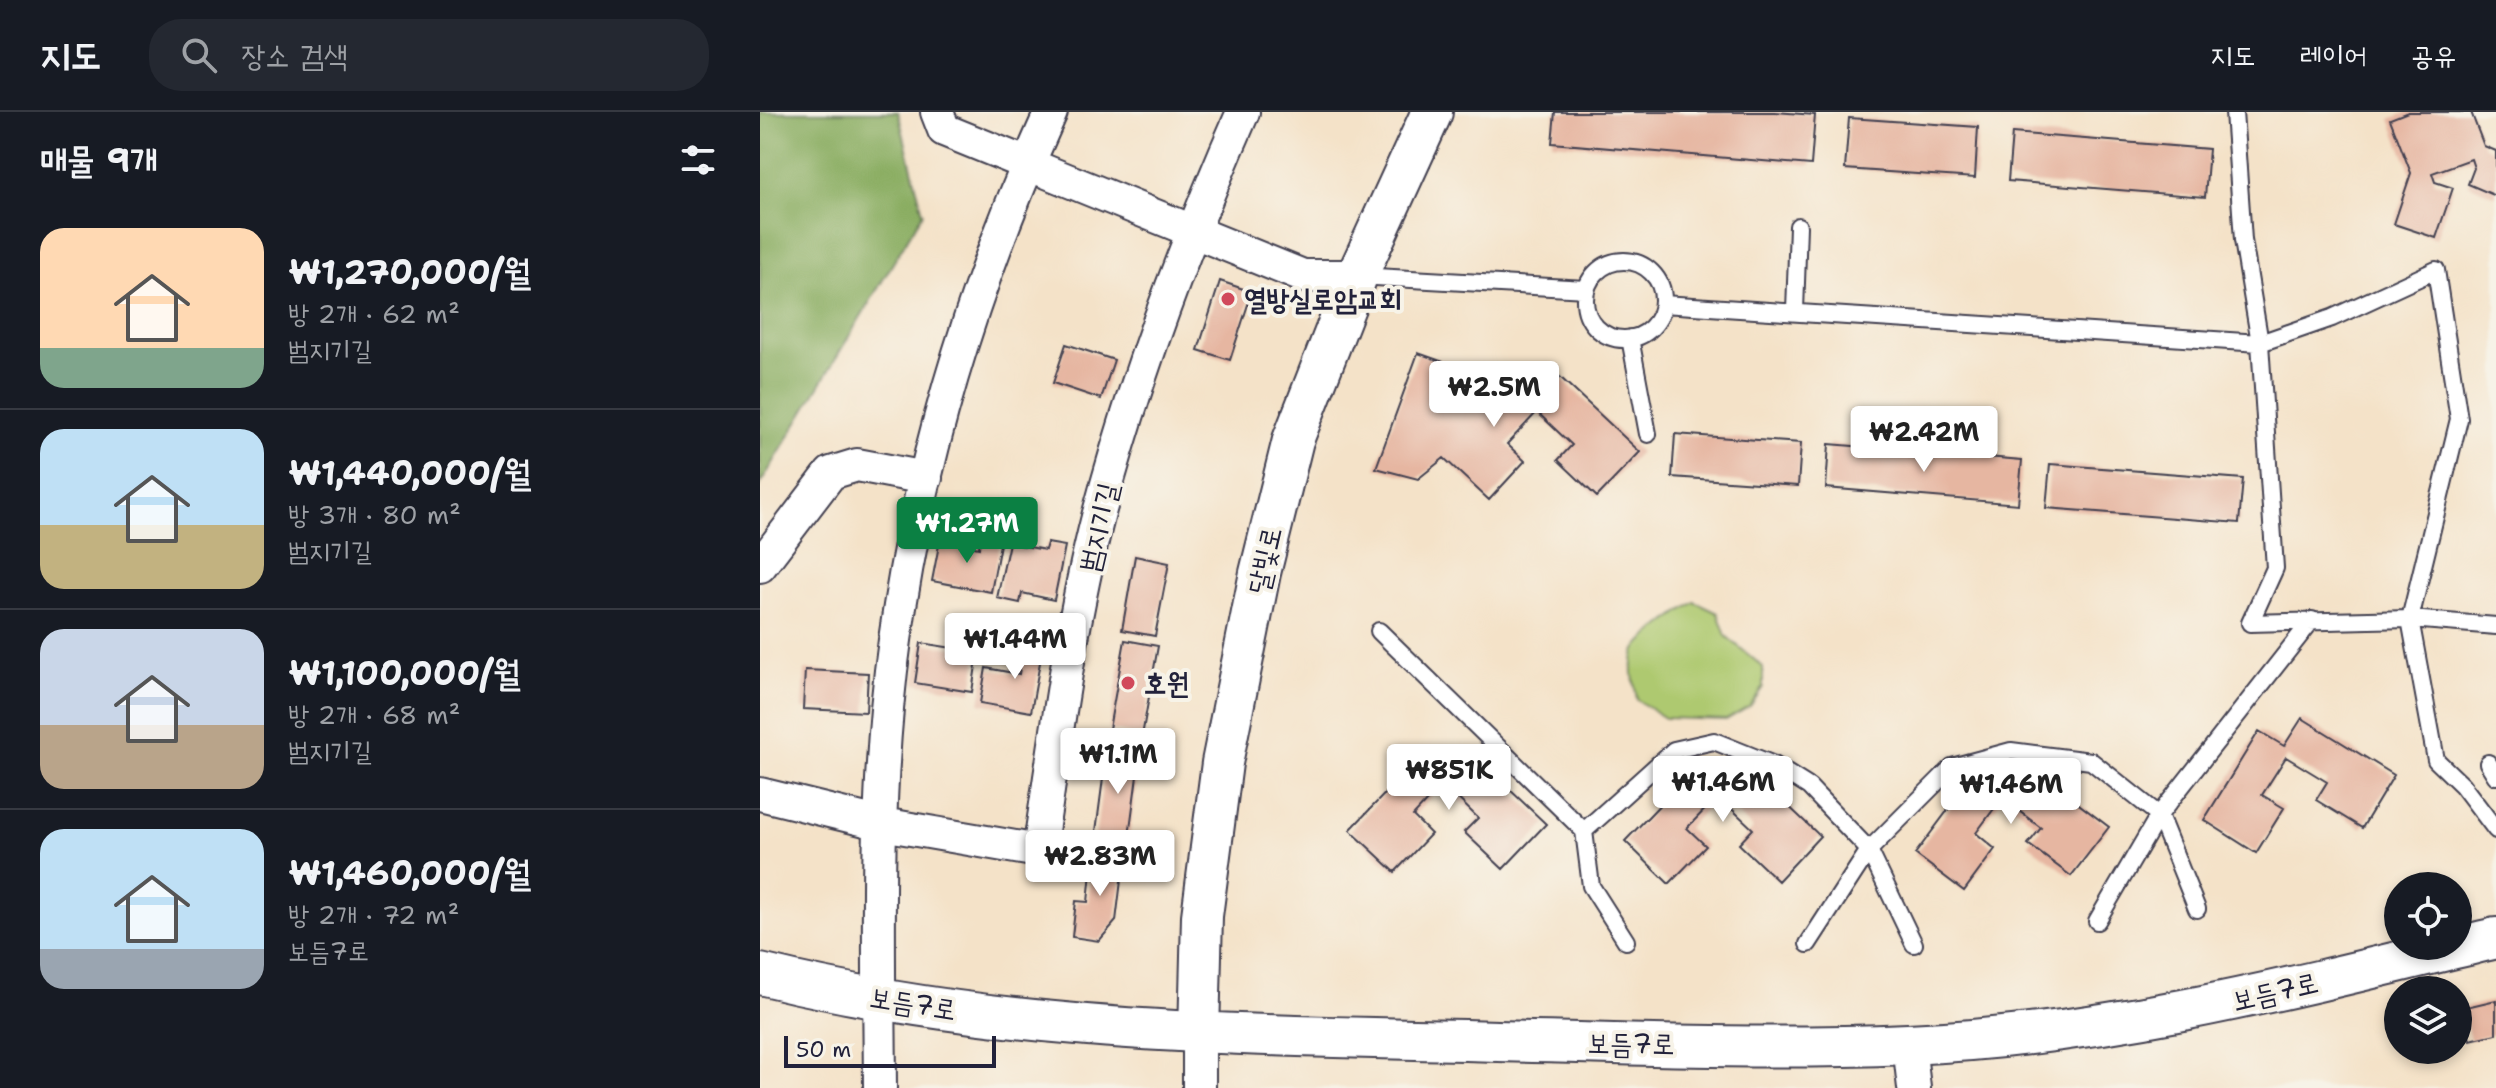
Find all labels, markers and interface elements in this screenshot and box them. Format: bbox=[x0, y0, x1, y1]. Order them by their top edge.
search box bbox=[149, 19, 709, 91]
text: 지도 bbox=[40, 29, 101, 80]
icon: search bbox=[177, 33, 221, 77]
text: 장소 검색 bbox=[241, 35, 348, 76]
text: 지도 bbox=[2210, 36, 2255, 74]
text: 레이어 bbox=[2299, 36, 2367, 74]
text: 공유 bbox=[2411, 36, 2456, 74]
text: 매물 9개 bbox=[40, 137, 158, 183]
icon: filters bbox=[676, 138, 720, 182]
text: ₩1,270,000/월 bbox=[288, 249, 531, 295]
icon: home bbox=[104, 260, 200, 356]
place label: 열방실로암교회 bbox=[1244, 280, 1402, 318]
marker: 열방실로암교회 bbox=[1219, 290, 1237, 308]
text: 방 2개 · 62 m² bbox=[288, 296, 460, 331]
text: 범지기길 bbox=[288, 332, 372, 367]
pin: ₩2.5M bbox=[1438, 361, 1550, 429]
text: ₩2.5M bbox=[1447, 369, 1541, 404]
pin: ₩2.42M bbox=[1859, 406, 1989, 474]
text: ₩2.42M bbox=[1869, 414, 1979, 449]
text: ₩1,440,000/월 bbox=[288, 450, 531, 496]
icon: home bbox=[104, 461, 200, 557]
street label: 범지기길 bbox=[1069, 479, 1127, 575]
text: 방 3개 · 80 m² bbox=[288, 497, 461, 532]
pin: ₩1.27M bbox=[902, 497, 1032, 565]
text: ₩1.27M bbox=[915, 505, 1019, 540]
street label: 달빛로 bbox=[1238, 523, 1290, 597]
text: 범지기길 bbox=[288, 533, 372, 568]
pin: ₩1.44M bbox=[950, 613, 1080, 681]
text: ₩1.44M bbox=[963, 621, 1067, 656]
text: ₩1,100,000/월 bbox=[288, 650, 520, 696]
icon: home bbox=[104, 661, 200, 757]
place label: 호원 bbox=[1144, 664, 1189, 702]
marker: 호원 bbox=[1119, 674, 1137, 692]
text: 방 2개 · 68 m² bbox=[288, 697, 461, 732]
pin: ₩1.1M bbox=[1062, 728, 1174, 796]
text: 범지기길 bbox=[288, 733, 372, 768]
text: ₩1.1M bbox=[1078, 736, 1158, 771]
pin: ₩851K bbox=[1393, 744, 1505, 812]
text: ₩851K bbox=[1405, 752, 1493, 787]
pin: ₩1.46M bbox=[1658, 756, 1788, 824]
pin: ₩1.46M bbox=[1946, 758, 2076, 826]
text: ₩1.46M bbox=[1671, 764, 1775, 799]
text: ₩1.46M bbox=[1959, 766, 2063, 801]
pin: ₩2.83M bbox=[1035, 830, 1165, 898]
text: ₩2.83M bbox=[1043, 838, 1157, 873]
text: ₩1,460,000/월 bbox=[288, 850, 531, 896]
icon: home bbox=[104, 861, 200, 957]
map controls bbox=[2384, 872, 2472, 1064]
button: locate bbox=[2384, 872, 2472, 960]
text: 방 2개 · 72 m² bbox=[288, 897, 459, 932]
text: 보듬7로 bbox=[288, 933, 369, 968]
street label: 보듬7로 bbox=[2228, 963, 2322, 1019]
button: layers bbox=[2384, 976, 2472, 1064]
street label: 보듬7로 bbox=[867, 977, 959, 1029]
street label: 보듬7로 bbox=[1587, 1023, 1675, 1063]
scale bar bbox=[784, 1032, 996, 1068]
text: 50 m bbox=[796, 1035, 851, 1064]

